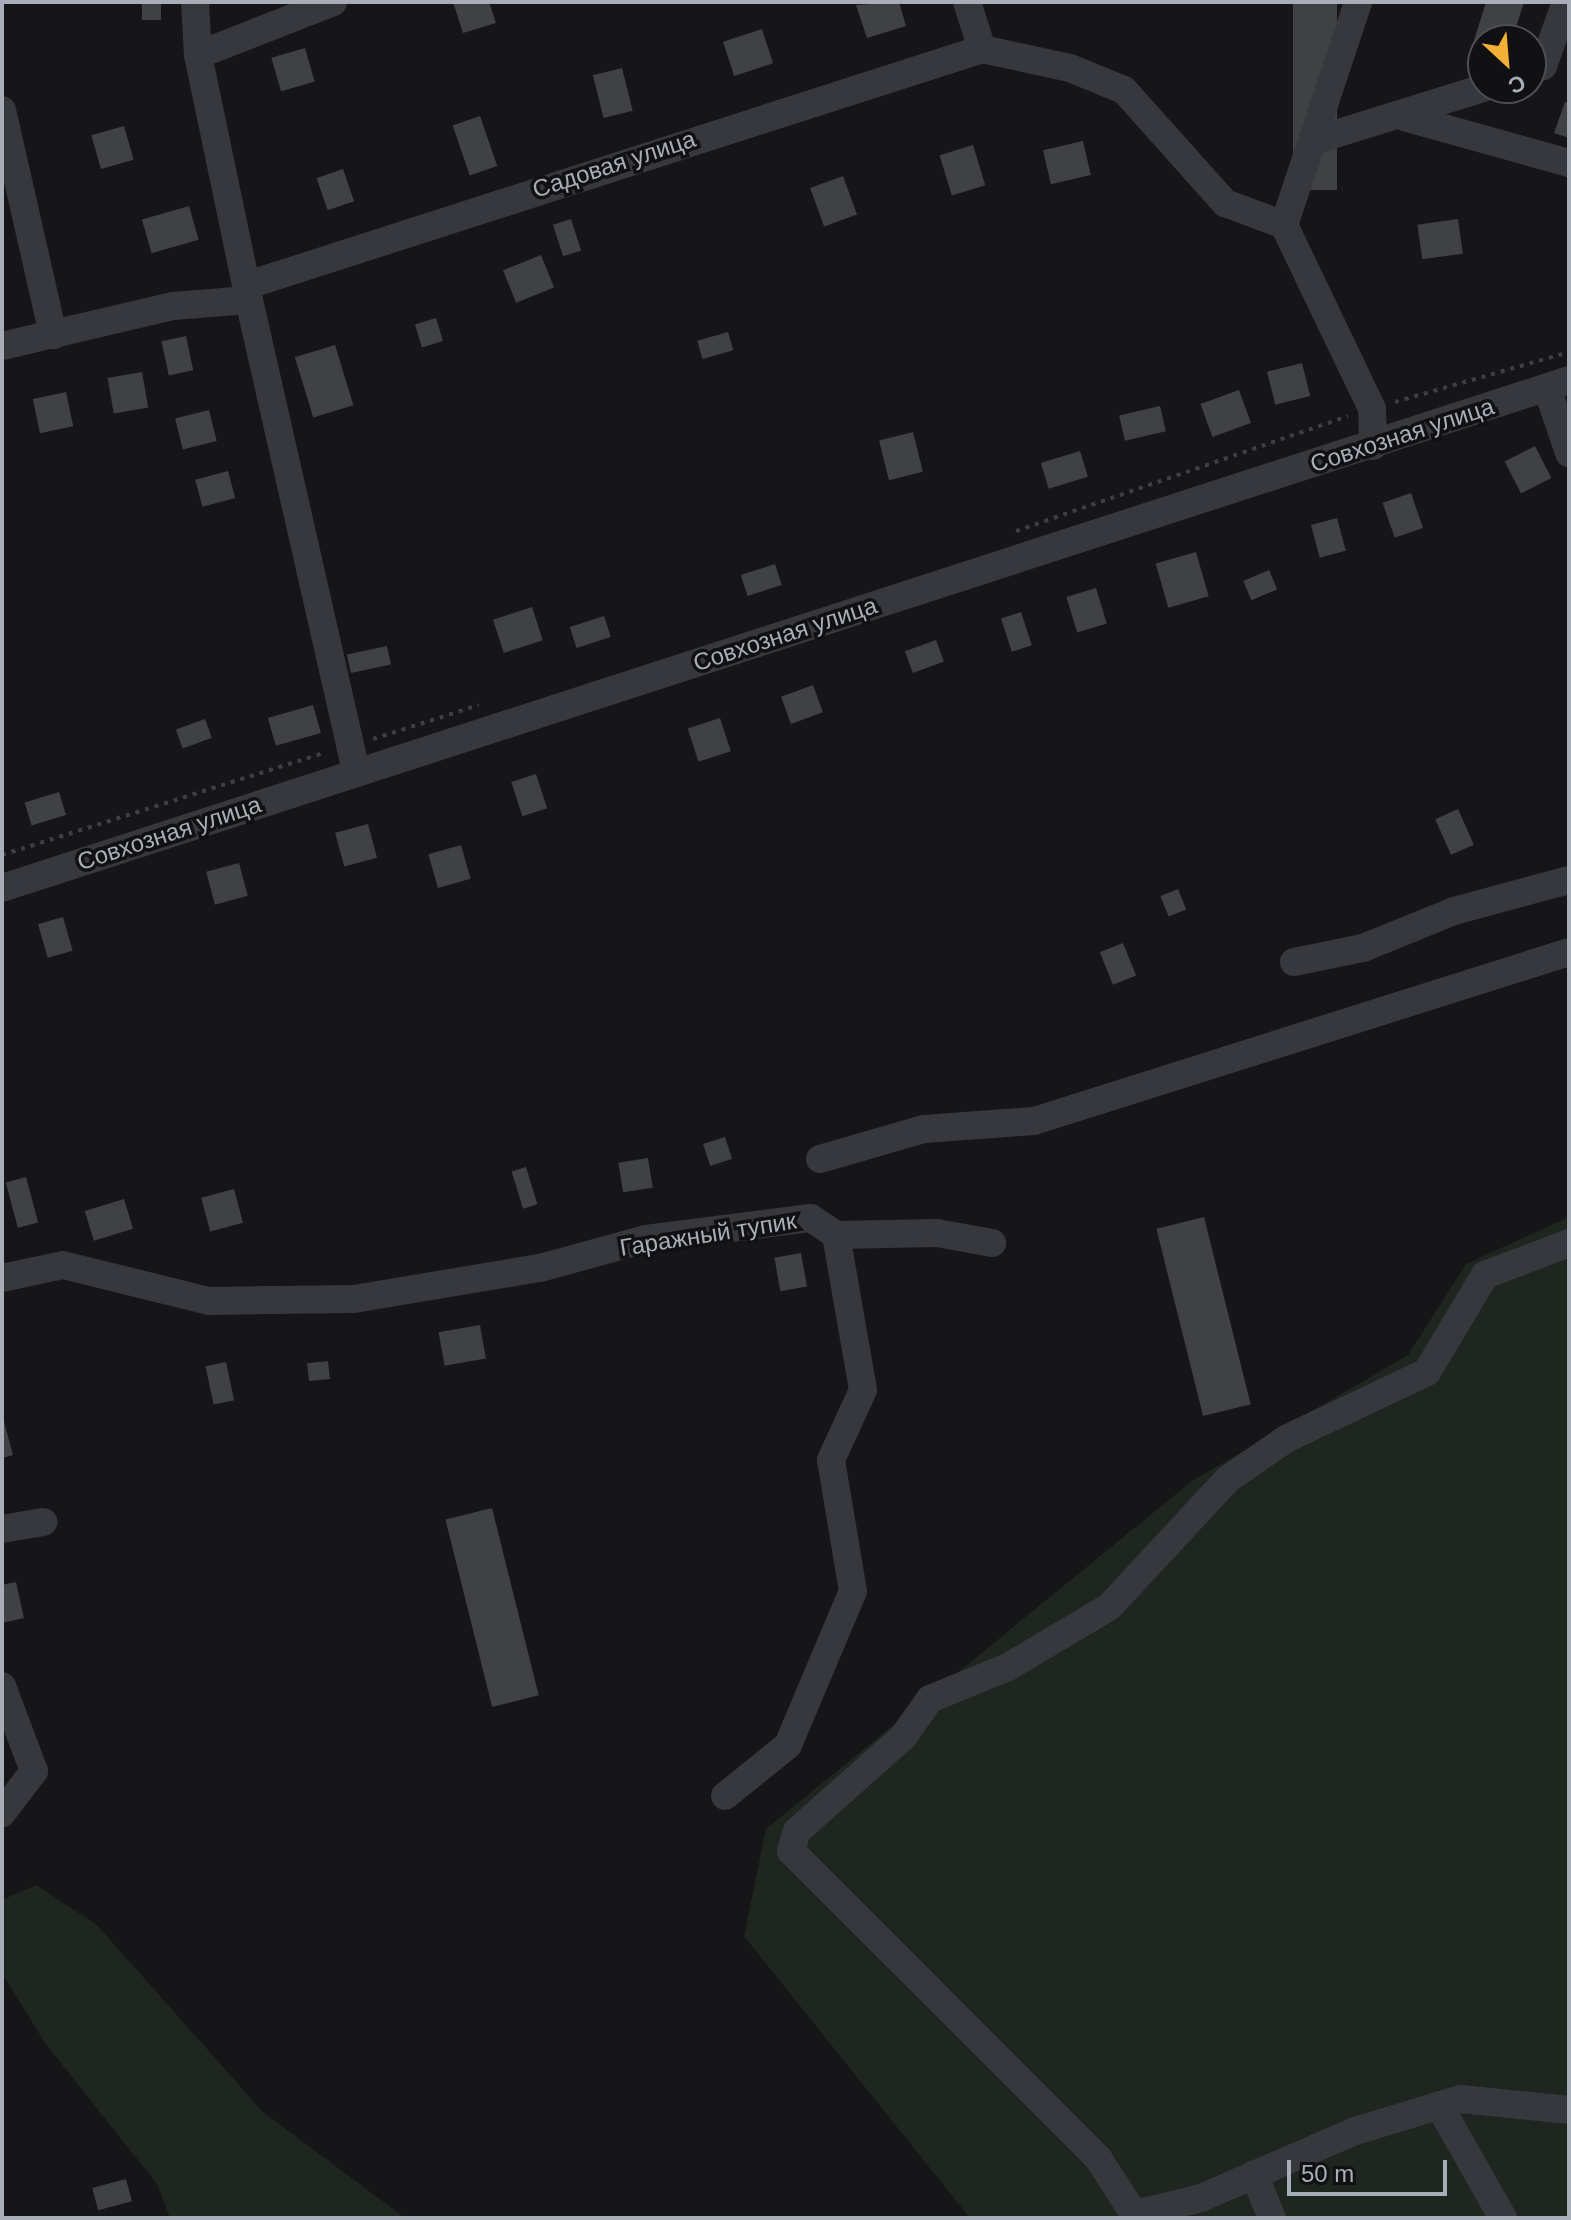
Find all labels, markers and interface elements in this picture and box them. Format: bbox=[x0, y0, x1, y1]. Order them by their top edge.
north arrow bbox=[1467, 24, 1547, 104]
text: С bbox=[1504, 70, 1529, 99]
street label: Садовая улица bbox=[529, 124, 699, 204]
street label: Совхозная улица bbox=[1306, 392, 1498, 478]
street label: Совхозная улица bbox=[689, 591, 881, 677]
street label: Совхозная улица bbox=[73, 790, 265, 876]
street label: Гаражный тупик bbox=[618, 1206, 798, 1262]
scale bar bbox=[1291, 2144, 1451, 2194]
text: 50 m bbox=[1301, 2160, 1354, 2187]

